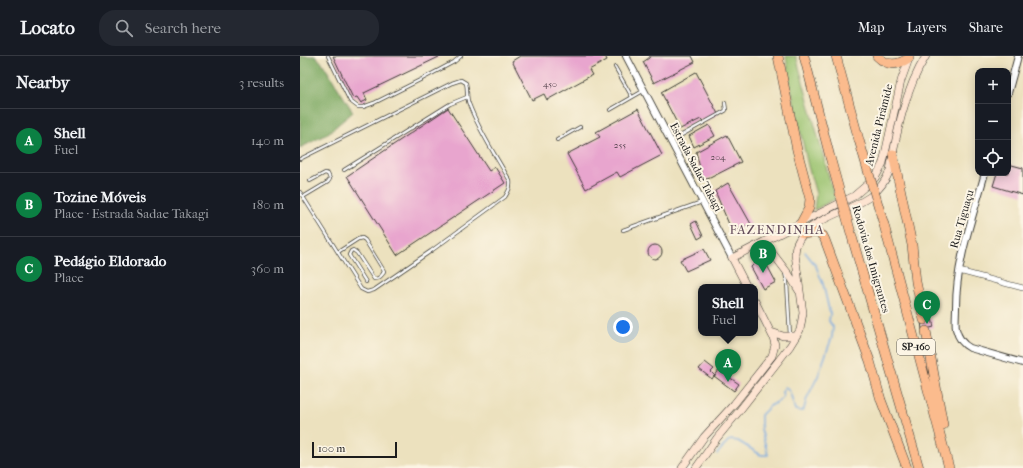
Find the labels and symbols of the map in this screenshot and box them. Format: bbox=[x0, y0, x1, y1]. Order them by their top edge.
house number: 450 bbox=[543, 79, 557, 89]
street label: Avenida Pirâmide bbox=[862, 82, 896, 168]
street label: Estrada Sadae Takagi bbox=[667, 120, 725, 214]
house number: 255 bbox=[614, 140, 626, 150]
house number: 204 bbox=[711, 152, 726, 162]
street label: Rua Tiguaçu bbox=[947, 187, 977, 250]
street label: Rodovia dos Imigrantes bbox=[849, 204, 893, 314]
district label: FAZENDINHA bbox=[729, 222, 825, 237]
pin: B bbox=[750, 240, 776, 273]
pin: C bbox=[914, 291, 940, 324]
your location bbox=[613, 317, 633, 337]
road number: SP-160 bbox=[897, 339, 935, 355]
pin: A bbox=[715, 349, 741, 382]
scale bar bbox=[312, 440, 397, 459]

